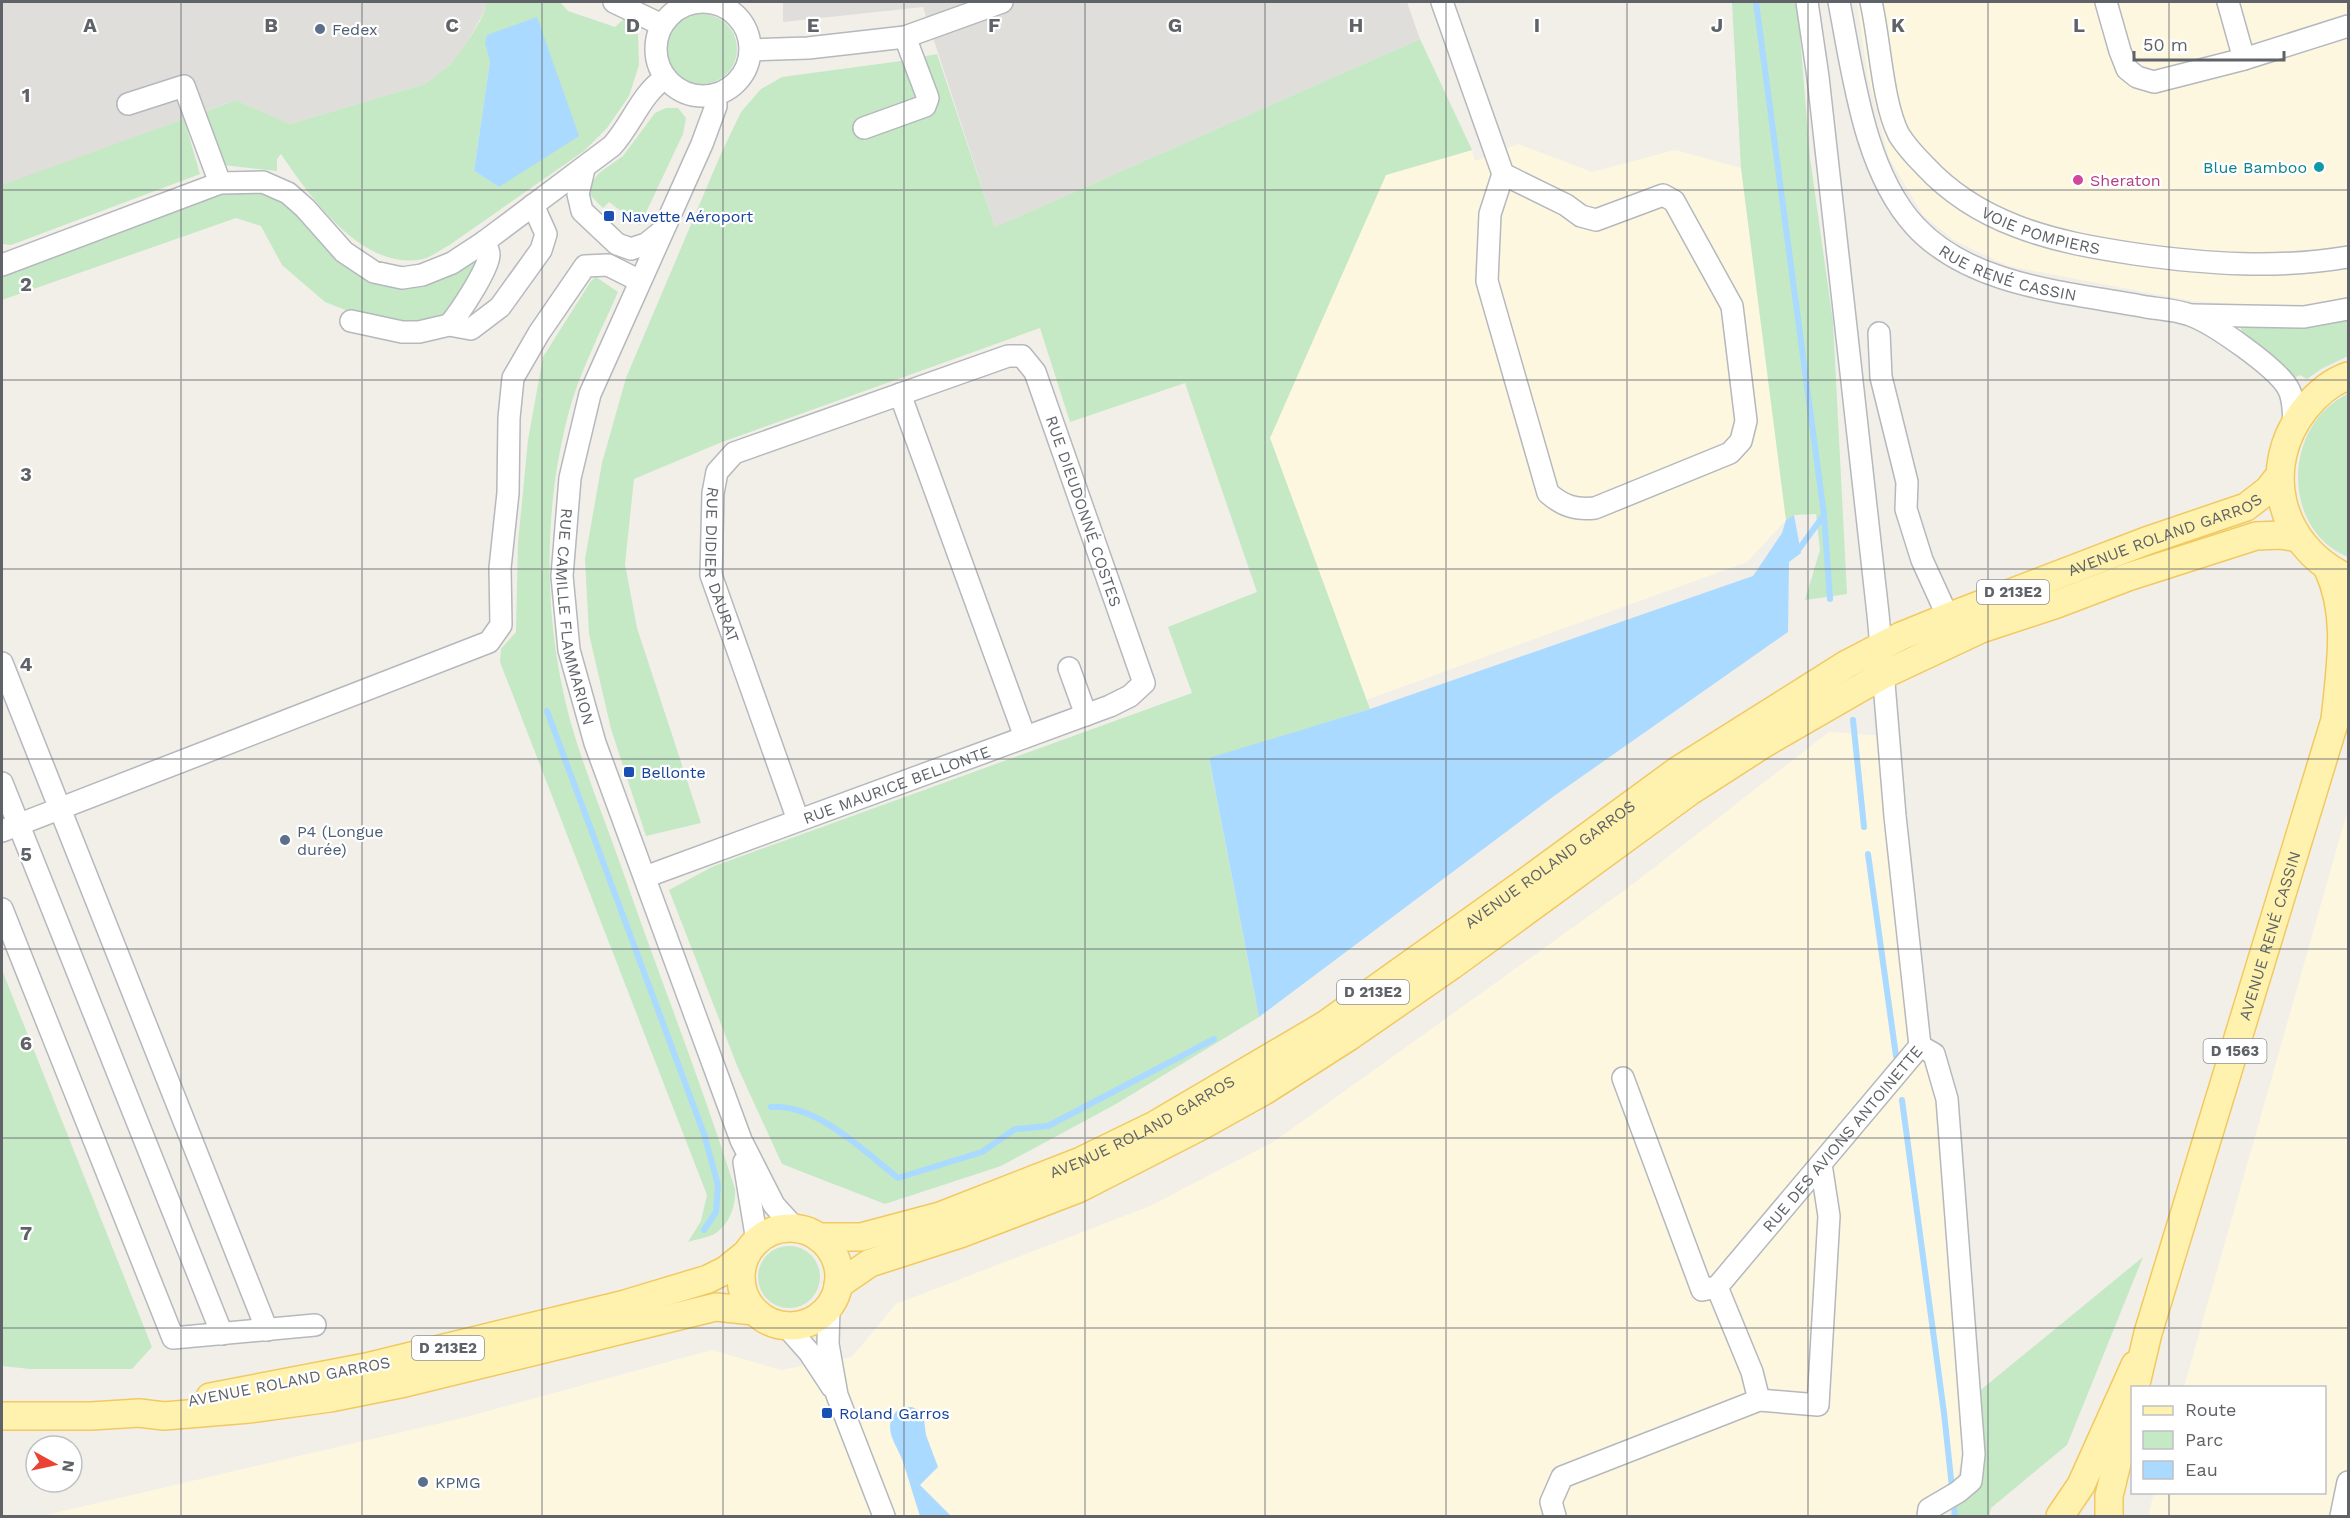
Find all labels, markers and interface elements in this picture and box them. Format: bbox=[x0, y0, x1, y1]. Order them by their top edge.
text: A bbox=[83, 13, 97, 37]
text: B bbox=[264, 13, 278, 37]
text: C bbox=[445, 13, 459, 37]
text: D bbox=[626, 13, 640, 37]
text: E bbox=[807, 13, 819, 37]
text: F bbox=[988, 13, 1000, 37]
text: G bbox=[1168, 13, 1182, 37]
text: H bbox=[1349, 13, 1363, 37]
text: I bbox=[1534, 13, 1540, 37]
text: J bbox=[1711, 13, 1723, 37]
text: K bbox=[1891, 13, 1905, 37]
text: L bbox=[2073, 13, 2085, 37]
place label: Fedex bbox=[332, 20, 378, 39]
marker: Fedex bbox=[313, 22, 327, 36]
scale bar bbox=[2134, 24, 2284, 62]
text: 50 m bbox=[2143, 34, 2188, 55]
text: 1 bbox=[22, 83, 30, 107]
place label: Blue Bamboo bbox=[2203, 158, 2307, 177]
marker: Blue Bamboo bbox=[2312, 160, 2326, 174]
place label: Sheraton bbox=[2090, 171, 2161, 190]
marker: Sheraton bbox=[2071, 173, 2085, 187]
street label: VOIE POMPIERS bbox=[1978, 203, 2102, 258]
place label: Navette Aéroport bbox=[621, 207, 753, 226]
marker: Navette Aéroport bbox=[602, 209, 616, 223]
street label: RUE RENÉ CASSIN bbox=[1935, 241, 2078, 305]
text: 2 bbox=[20, 272, 32, 296]
street label: RUE DIEUDONNÉ COSTES bbox=[1042, 413, 1125, 609]
text: 3 bbox=[20, 462, 32, 486]
street label: RUE DIDIER DAURAT bbox=[701, 485, 743, 645]
street label: AVENUE ROLAND GARROS bbox=[2065, 489, 2266, 580]
street label: RUE CAMILLE FLAMMARION bbox=[552, 508, 598, 727]
road number: D 213E2 bbox=[1977, 580, 2049, 604]
text: 4 bbox=[20, 652, 33, 676]
street label: RUE MAURICE BELLONTE bbox=[801, 742, 993, 828]
place label: Bellonte bbox=[641, 763, 706, 782]
marker: Bellonte bbox=[622, 765, 636, 779]
street label: AVENUE ROLAND GARROS bbox=[1461, 796, 1639, 932]
place label: P4 (Longue durée) bbox=[297, 822, 384, 859]
marker: P4 (Longue durée) bbox=[278, 833, 292, 847]
text: 5 bbox=[20, 842, 32, 866]
street label: AVENUE RENÉ CASSIN bbox=[2235, 849, 2304, 1023]
road number: D 213E2 bbox=[1337, 980, 1409, 1004]
text: 6 bbox=[20, 1031, 32, 1055]
road number: D 1563 bbox=[2204, 1039, 2266, 1063]
street label: RUE DES AVIONS ANTOINETTE bbox=[1759, 1042, 1926, 1236]
street label: AVENUE ROLAND GARROS bbox=[1047, 1071, 1238, 1182]
text: 7 bbox=[20, 1221, 32, 1245]
road number: D 213E2 bbox=[412, 1336, 484, 1360]
street label: AVENUE ROLAND GARROS bbox=[186, 1353, 392, 1410]
legend bbox=[2131, 1386, 2326, 1494]
text: Route bbox=[2185, 1399, 2237, 1420]
place label: Roland Garros bbox=[839, 1404, 950, 1423]
marker: Roland Garros bbox=[820, 1406, 834, 1420]
text: Parc bbox=[2185, 1429, 2223, 1450]
north arrow bbox=[24, 1434, 84, 1494]
text: N bbox=[58, 1459, 79, 1473]
text: Eau bbox=[2185, 1459, 2218, 1480]
place label: KPMG bbox=[435, 1473, 481, 1492]
marker: KPMG bbox=[416, 1475, 430, 1489]

